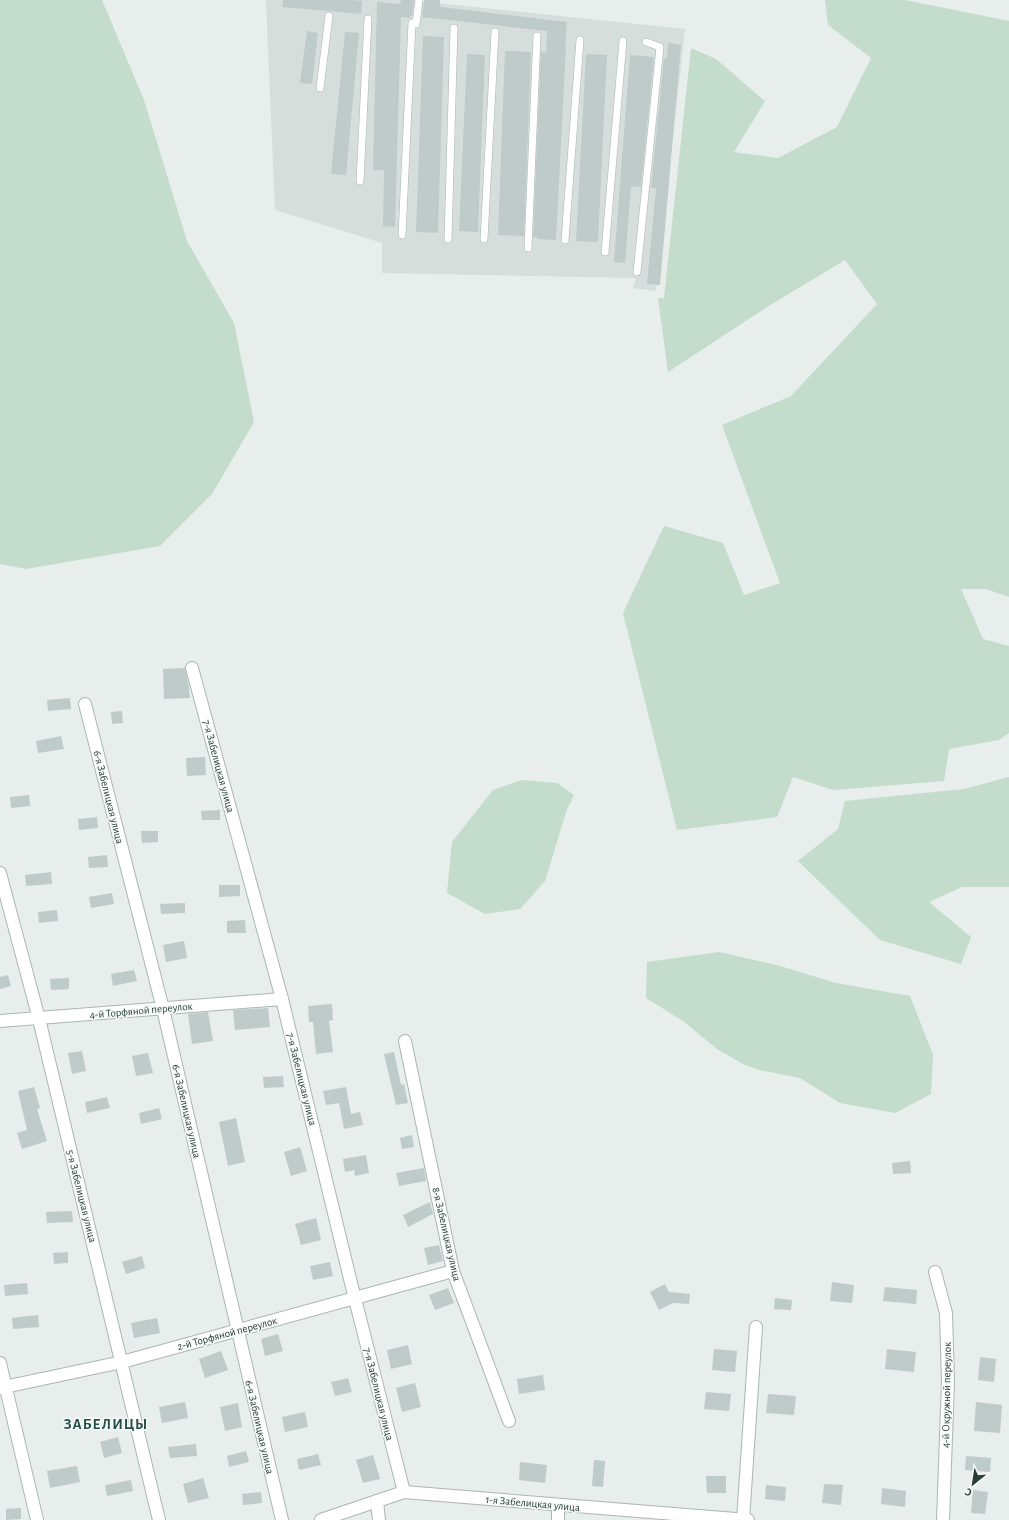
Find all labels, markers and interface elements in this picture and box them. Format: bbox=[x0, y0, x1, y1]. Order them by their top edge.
street label: 7-я Забелицкая улица bbox=[201, 719, 236, 814]
street label: 6-я Забелицкая улица bbox=[92, 749, 125, 845]
street label: 4-й Торфяной переулок bbox=[89, 1001, 193, 1020]
street label: 7-я Забелицкая улица bbox=[285, 1032, 318, 1127]
street label: 6-я Забелицкая улица bbox=[170, 1063, 203, 1159]
street label: 5-я Забелицкая улица bbox=[65, 1149, 98, 1244]
street label: 8-я Забелицкая улица bbox=[430, 1186, 463, 1282]
street label: 2-й Торфяной переулок bbox=[176, 1315, 278, 1352]
street label: 4-й Окружной переулок bbox=[940, 1342, 953, 1448]
street label: 7-я Забелицкая улица bbox=[362, 1347, 395, 1442]
street label: 6-я Забелицкая улица bbox=[243, 1379, 276, 1475]
district label: ЗАБЕЛИЦЫ bbox=[64, 1417, 148, 1432]
north arrow bbox=[953, 1464, 993, 1504]
text: С bbox=[963, 1486, 974, 1499]
street label: 1-я Забелицкая улица bbox=[485, 1494, 581, 1513]

